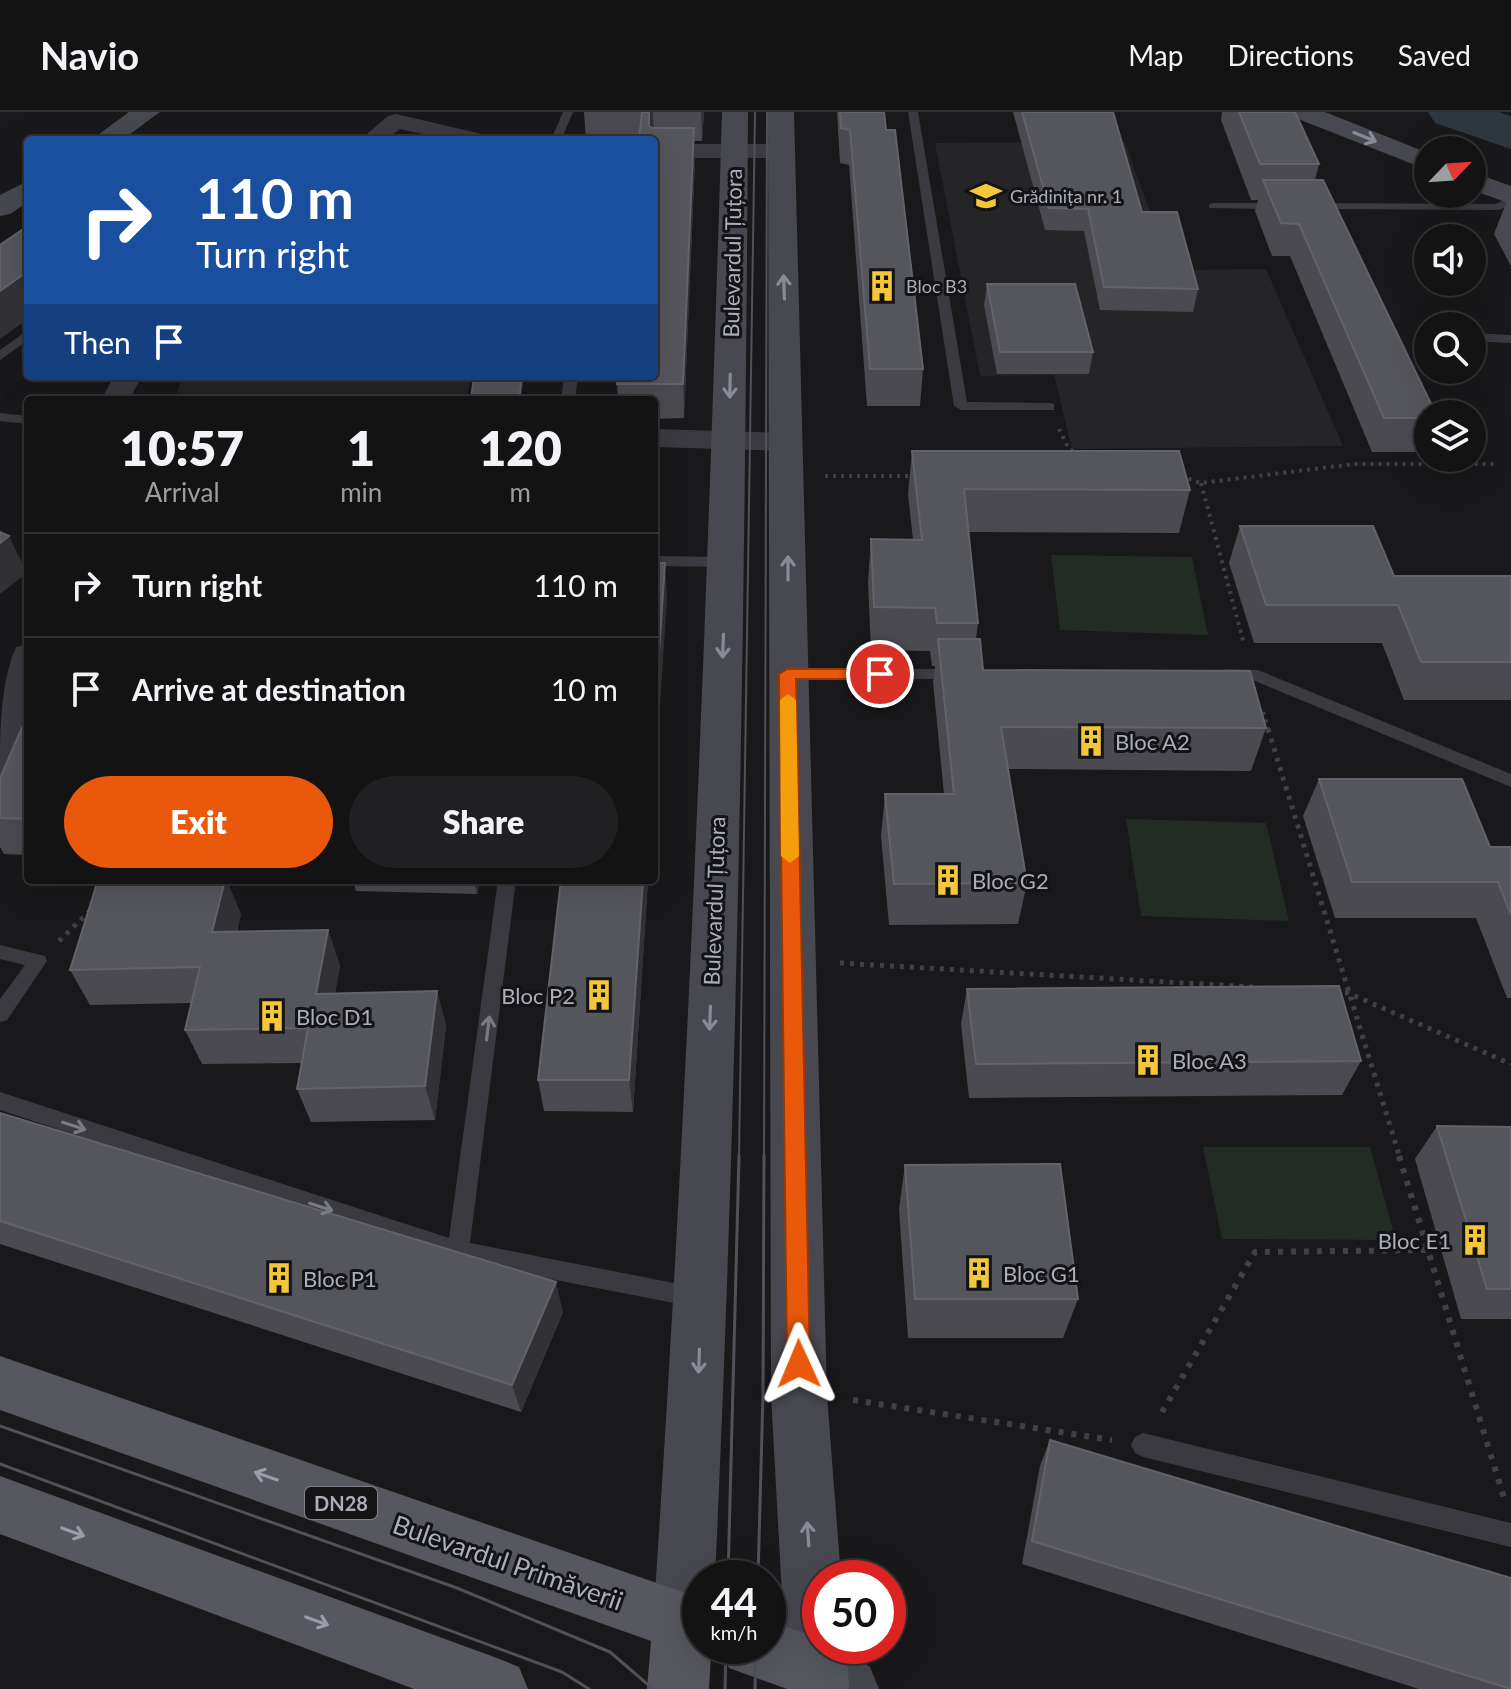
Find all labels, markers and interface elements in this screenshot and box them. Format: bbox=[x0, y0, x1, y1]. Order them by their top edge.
text: Navio bbox=[40, 32, 139, 78]
text: Map bbox=[1128, 38, 1183, 72]
text: Directions bbox=[1227, 38, 1354, 72]
text: Saved bbox=[1398, 38, 1471, 72]
one-way arrow bbox=[1352, 131, 1377, 145]
north arrow bbox=[1414, 136, 1486, 208]
map controls bbox=[1414, 136, 1486, 472]
text: 110 m bbox=[196, 164, 354, 231]
icon: right bbox=[64, 168, 168, 272]
street label: Bulevardul Țuțora bbox=[717, 168, 747, 338]
school or university icon: Grădinița nr. 1 bbox=[969, 179, 1003, 213]
place label: Grădinița nr. 1 bbox=[1010, 185, 1122, 207]
button: sound bbox=[1414, 224, 1486, 296]
text: Turn right bbox=[196, 232, 349, 276]
building icon: Bloc B3 bbox=[865, 269, 899, 303]
one-way arrow bbox=[776, 274, 791, 301]
place label: Bloc B3 bbox=[906, 275, 967, 297]
button: search bbox=[1414, 312, 1486, 384]
icon: arrive bbox=[147, 320, 191, 364]
text: Then bbox=[64, 324, 131, 360]
one-way arrow bbox=[722, 372, 738, 399]
button: layers bbox=[1414, 400, 1486, 472]
text: 10:57 bbox=[120, 419, 244, 476]
text: 1 bbox=[347, 419, 375, 476]
text: 120 bbox=[478, 419, 562, 476]
text: Arrival bbox=[145, 476, 220, 508]
text: min bbox=[340, 476, 382, 508]
text: m bbox=[509, 476, 531, 508]
one-way arrow bbox=[780, 555, 796, 582]
icon: right bbox=[64, 563, 108, 607]
text: Turn right bbox=[132, 567, 262, 603]
text: 110 m bbox=[533, 567, 618, 603]
one-way arrow bbox=[715, 632, 730, 659]
pin bbox=[846, 640, 914, 708]
icon: arrive bbox=[858, 652, 902, 696]
icon: arrive bbox=[64, 667, 108, 711]
text: Arrive at destination bbox=[132, 671, 406, 707]
text: 10 m bbox=[551, 671, 618, 707]
building icon: Bloc A2 bbox=[1074, 724, 1108, 758]
place label: Bloc A2 bbox=[1115, 728, 1190, 755]
button: Exit bbox=[64, 776, 333, 868]
button: Share bbox=[349, 776, 618, 868]
street label: Bulevardul Țuțora bbox=[698, 816, 730, 986]
building icon: Bloc G2 bbox=[931, 863, 965, 897]
place label: Bloc G2 bbox=[972, 867, 1049, 894]
building icon: Bloc P2 bbox=[582, 978, 616, 1012]
place label: Bloc P2 bbox=[501, 982, 575, 1009]
building icon: Bloc D1 bbox=[255, 999, 289, 1033]
place label: Bloc D1 bbox=[296, 1003, 373, 1030]
one-way arrow bbox=[703, 1004, 718, 1031]
one-way arrow bbox=[481, 1015, 496, 1042]
building icon: Bloc A3 bbox=[1131, 1043, 1165, 1077]
place label: Bloc A3 bbox=[1172, 1047, 1247, 1074]
one-way arrow bbox=[61, 1119, 86, 1134]
one-way arrow bbox=[309, 1200, 334, 1215]
building icon: Bloc E1 bbox=[1458, 1223, 1492, 1257]
place label: Bloc E1 bbox=[1378, 1227, 1451, 1254]
building icon: Bloc G1 bbox=[962, 1256, 996, 1290]
place label: Bloc G1 bbox=[1003, 1260, 1080, 1287]
building icon: Bloc P1 bbox=[262, 1261, 296, 1295]
place label: Bloc P1 bbox=[303, 1265, 377, 1292]
position arrow bbox=[757, 1322, 841, 1406]
one-way arrow bbox=[691, 1347, 706, 1374]
one-way arrow bbox=[254, 1468, 279, 1483]
road number: DN28 bbox=[305, 1487, 377, 1519]
street label: Bulevardul Primăverii bbox=[389, 1508, 627, 1616]
one-way arrow bbox=[800, 1521, 815, 1548]
one-way arrow bbox=[60, 1525, 85, 1540]
speed limit sign: 50 bbox=[802, 1560, 906, 1664]
text: 44 bbox=[711, 1578, 757, 1626]
one-way arrow bbox=[305, 1615, 329, 1629]
text: km/h bbox=[711, 1620, 757, 1644]

